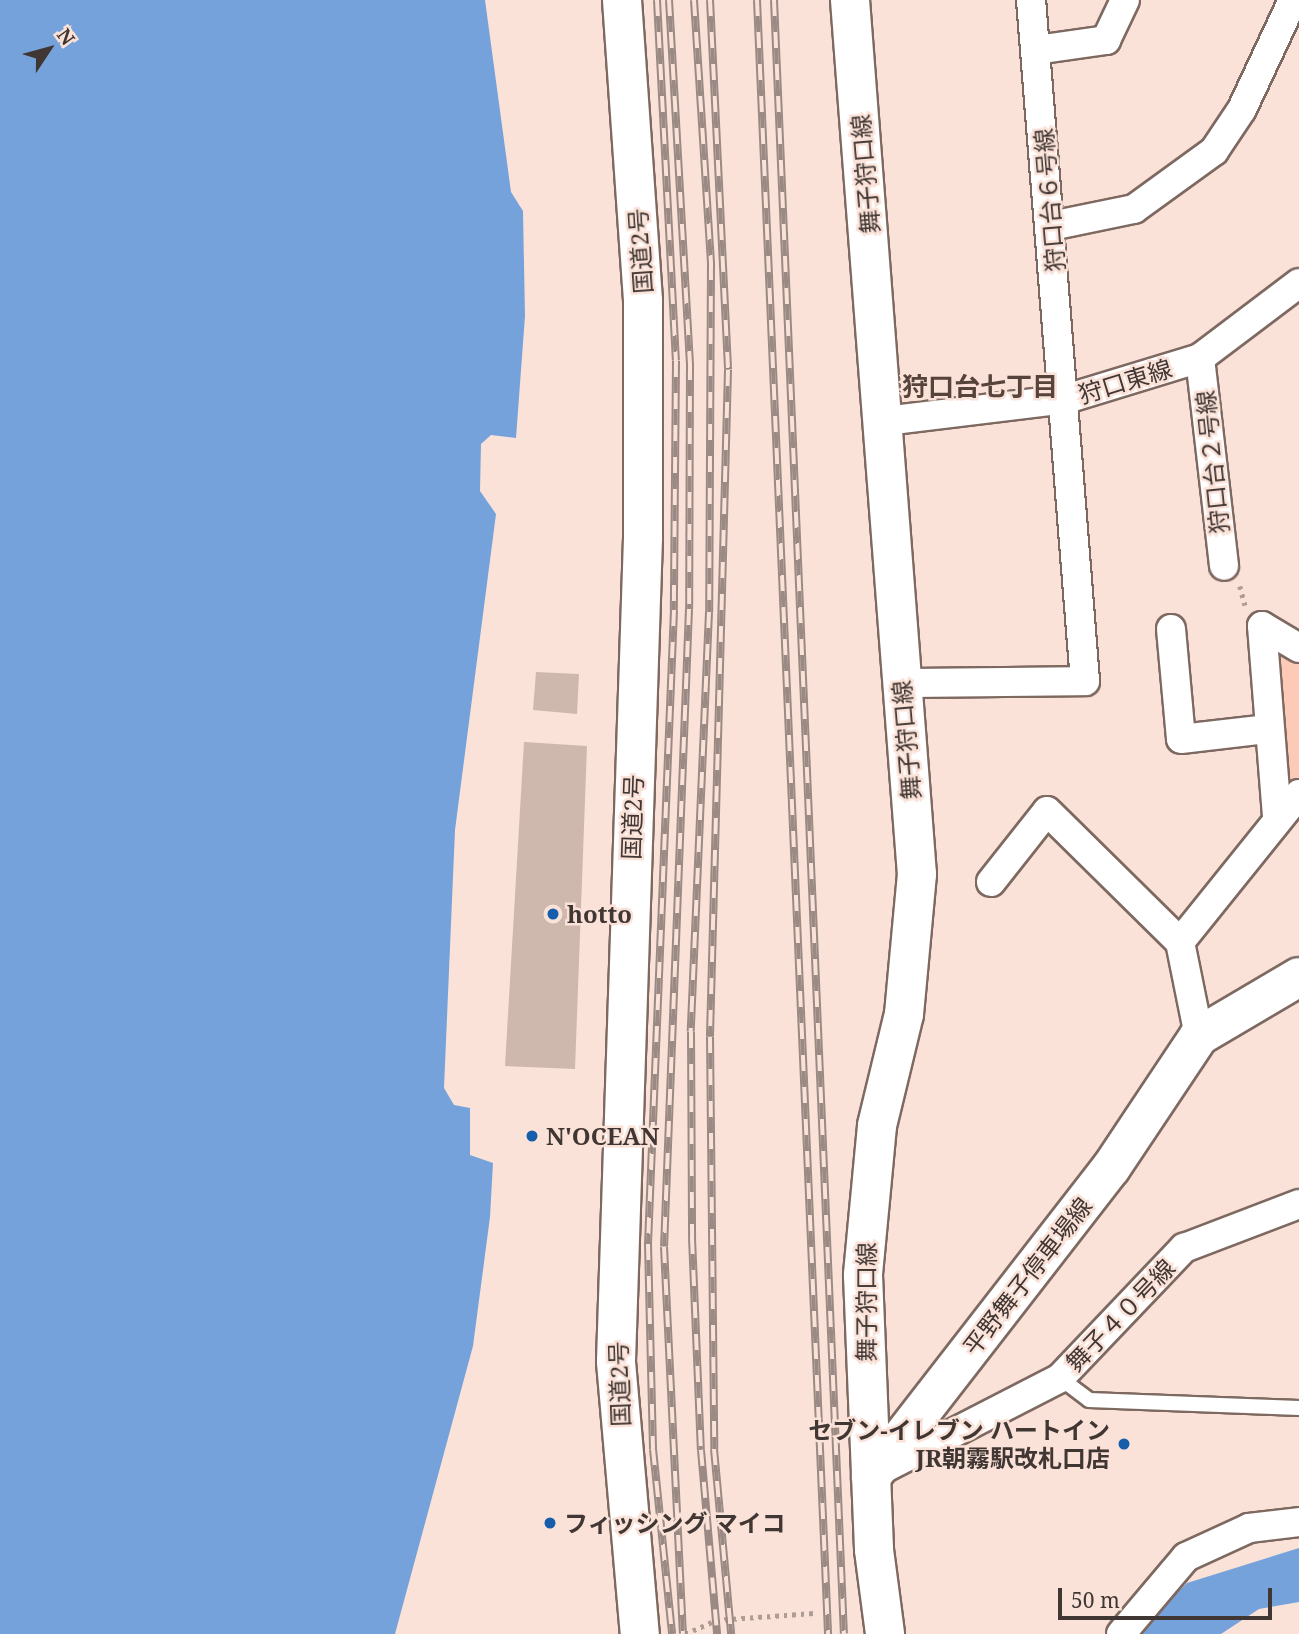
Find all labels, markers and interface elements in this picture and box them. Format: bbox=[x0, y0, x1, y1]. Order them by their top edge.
north arrow bbox=[14, 14, 84, 84]
text: N bbox=[51, 23, 81, 50]
street label: 舞子狩口線 bbox=[845, 113, 885, 235]
street label: 狩口台６号線 bbox=[1028, 127, 1070, 273]
street label: 国道2号 bbox=[623, 207, 657, 295]
street label: 狩口東線 bbox=[1075, 353, 1175, 409]
district label: 狩口台七丁目 bbox=[902, 371, 1058, 403]
street label: 狩口台２号線 bbox=[1190, 389, 1234, 535]
street label: 舞子狩口線 bbox=[886, 679, 926, 801]
street label: 国道2号 bbox=[616, 774, 648, 860]
place label: hotto bbox=[567, 900, 632, 928]
marker: hotto bbox=[545, 906, 561, 922]
place label: N'OCEAN bbox=[546, 1122, 659, 1150]
marker: N'OCEAN bbox=[524, 1128, 540, 1144]
street label: 平野舞子停車場線 bbox=[957, 1191, 1097, 1361]
street label: 舞子狩口線 bbox=[852, 1242, 880, 1362]
street label: 舞子４０号線 bbox=[1060, 1253, 1180, 1377]
street label: 国道2号 bbox=[603, 1341, 635, 1427]
place label: セブン-イレブン ハートイン JR朝霧駅改札口店 bbox=[808, 1416, 1110, 1472]
marker: セブン-イレブン ハートイン JR朝霧駅改札口店 bbox=[1116, 1436, 1132, 1452]
place label: フィッシング マイコ bbox=[564, 1509, 786, 1537]
marker: フィッシング マイコ bbox=[542, 1515, 558, 1531]
scale bar bbox=[1061, 1574, 1274, 1618]
text: 50 m bbox=[1071, 1586, 1120, 1614]

